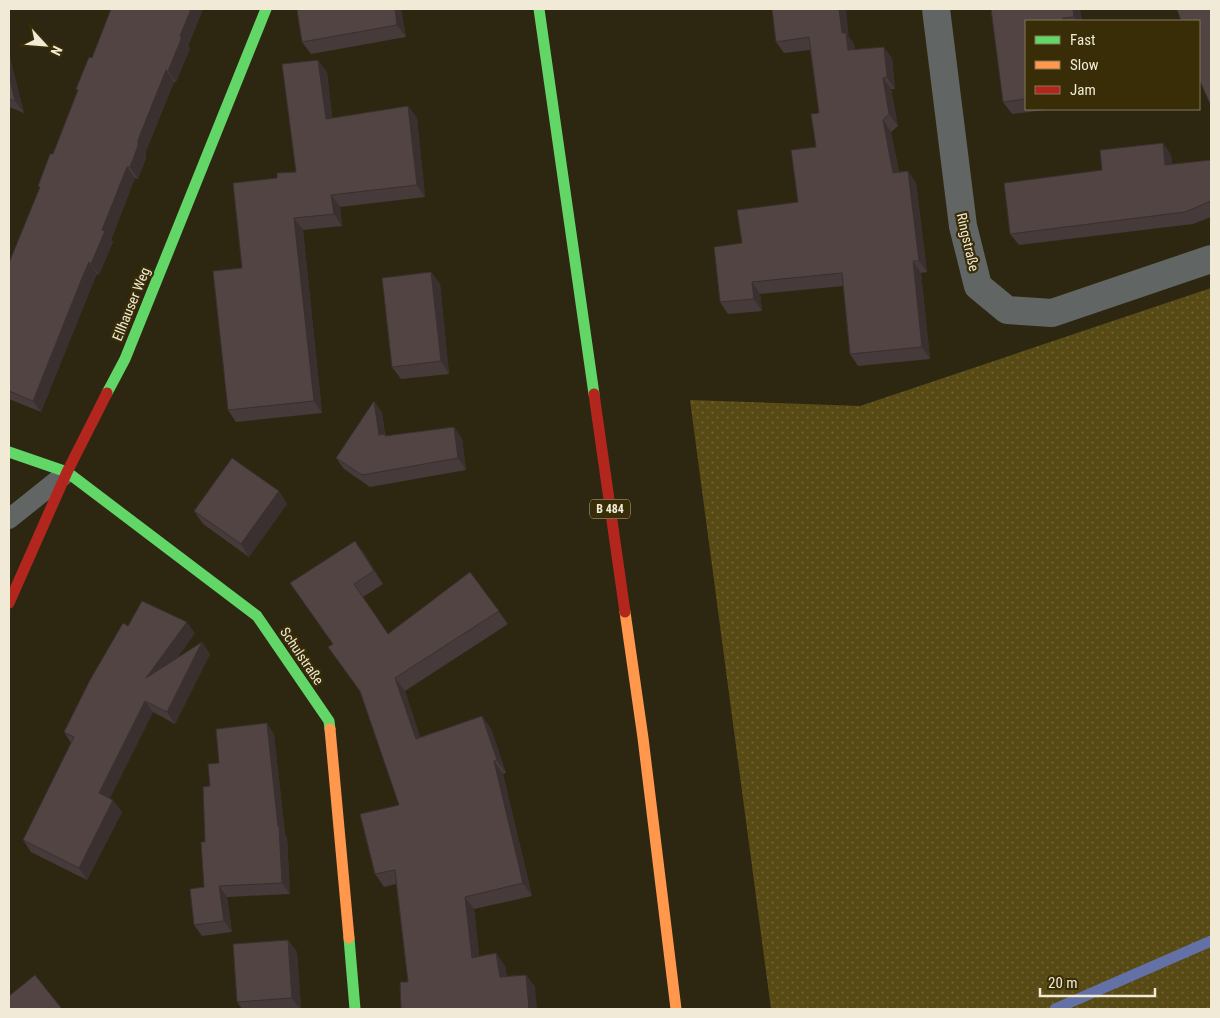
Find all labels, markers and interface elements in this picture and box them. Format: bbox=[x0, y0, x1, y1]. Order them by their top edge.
north arrow bbox=[20, 20, 70, 70]
legend bbox=[1025, 20, 1200, 110]
text: Fast bbox=[1070, 31, 1095, 49]
text: N bbox=[48, 43, 66, 58]
text: Slow bbox=[1070, 56, 1099, 74]
text: Jam bbox=[1070, 81, 1096, 99]
street label: Ringstraße bbox=[954, 211, 983, 273]
street label: Ellhauser Weg bbox=[109, 265, 153, 343]
road number: B 484 bbox=[590, 499, 630, 518]
street label: Schulstraße bbox=[277, 624, 327, 688]
scale bar bbox=[1040, 966, 1155, 998]
text: 20 m bbox=[1048, 974, 1078, 992]

